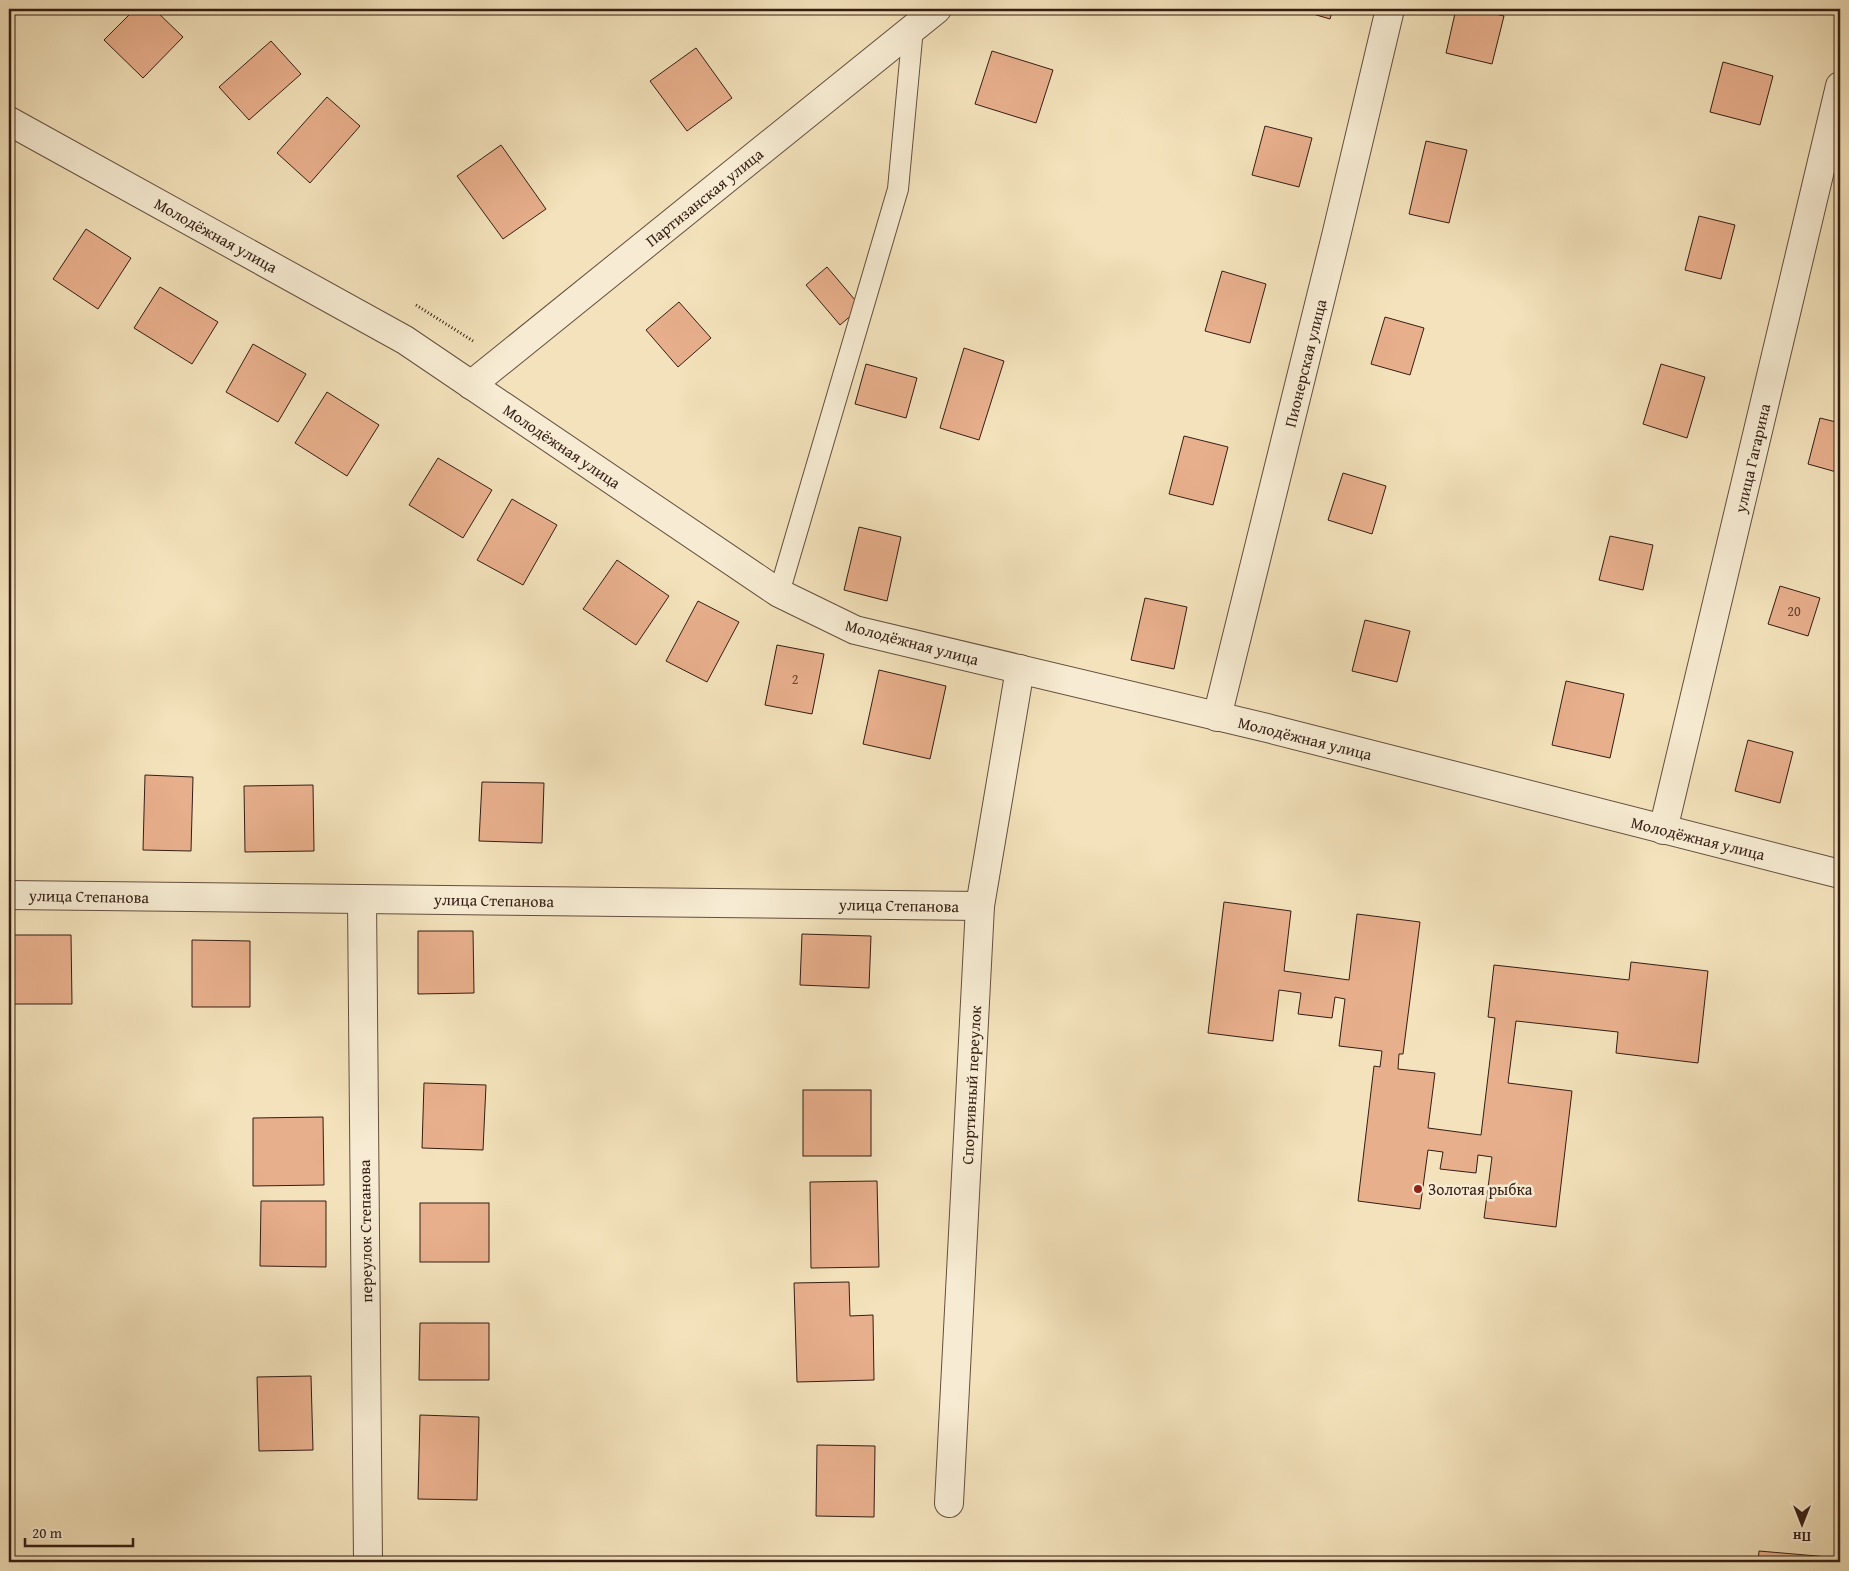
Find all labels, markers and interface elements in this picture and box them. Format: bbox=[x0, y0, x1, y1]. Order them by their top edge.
street label: Партизанская улица bbox=[640, 142, 768, 252]
street label: Молодёжная улица bbox=[150, 191, 282, 279]
street label: Пионерская улица bbox=[1277, 296, 1333, 430]
street label: Молодёжная улица bbox=[498, 398, 626, 495]
street label: улица Гагарина bbox=[1728, 401, 1776, 516]
house number: 20 bbox=[1787, 601, 1801, 621]
street label: Молодёжная улица bbox=[843, 613, 982, 671]
house number: 2 bbox=[792, 669, 798, 689]
street label: Молодёжная улица bbox=[1235, 710, 1375, 766]
street label: Молодёжная улица bbox=[1628, 810, 1768, 866]
street label: улица Степанова bbox=[28, 883, 150, 909]
street label: улица Степанова bbox=[433, 887, 555, 913]
street label: улица Степанова bbox=[838, 892, 960, 918]
street label: Спортивный переулок bbox=[955, 1004, 987, 1165]
street label: переулок Степанова bbox=[352, 1159, 378, 1303]
place label: Золотая рыбка bbox=[1428, 1177, 1533, 1201]
marker: Золотая рыбка bbox=[1412, 1183, 1424, 1195]
north arrow bbox=[1776, 1498, 1826, 1548]
scale bar bbox=[25, 1516, 132, 1548]
text: 20 m bbox=[32, 1522, 63, 1543]
text: Пн bbox=[1793, 1527, 1811, 1547]

